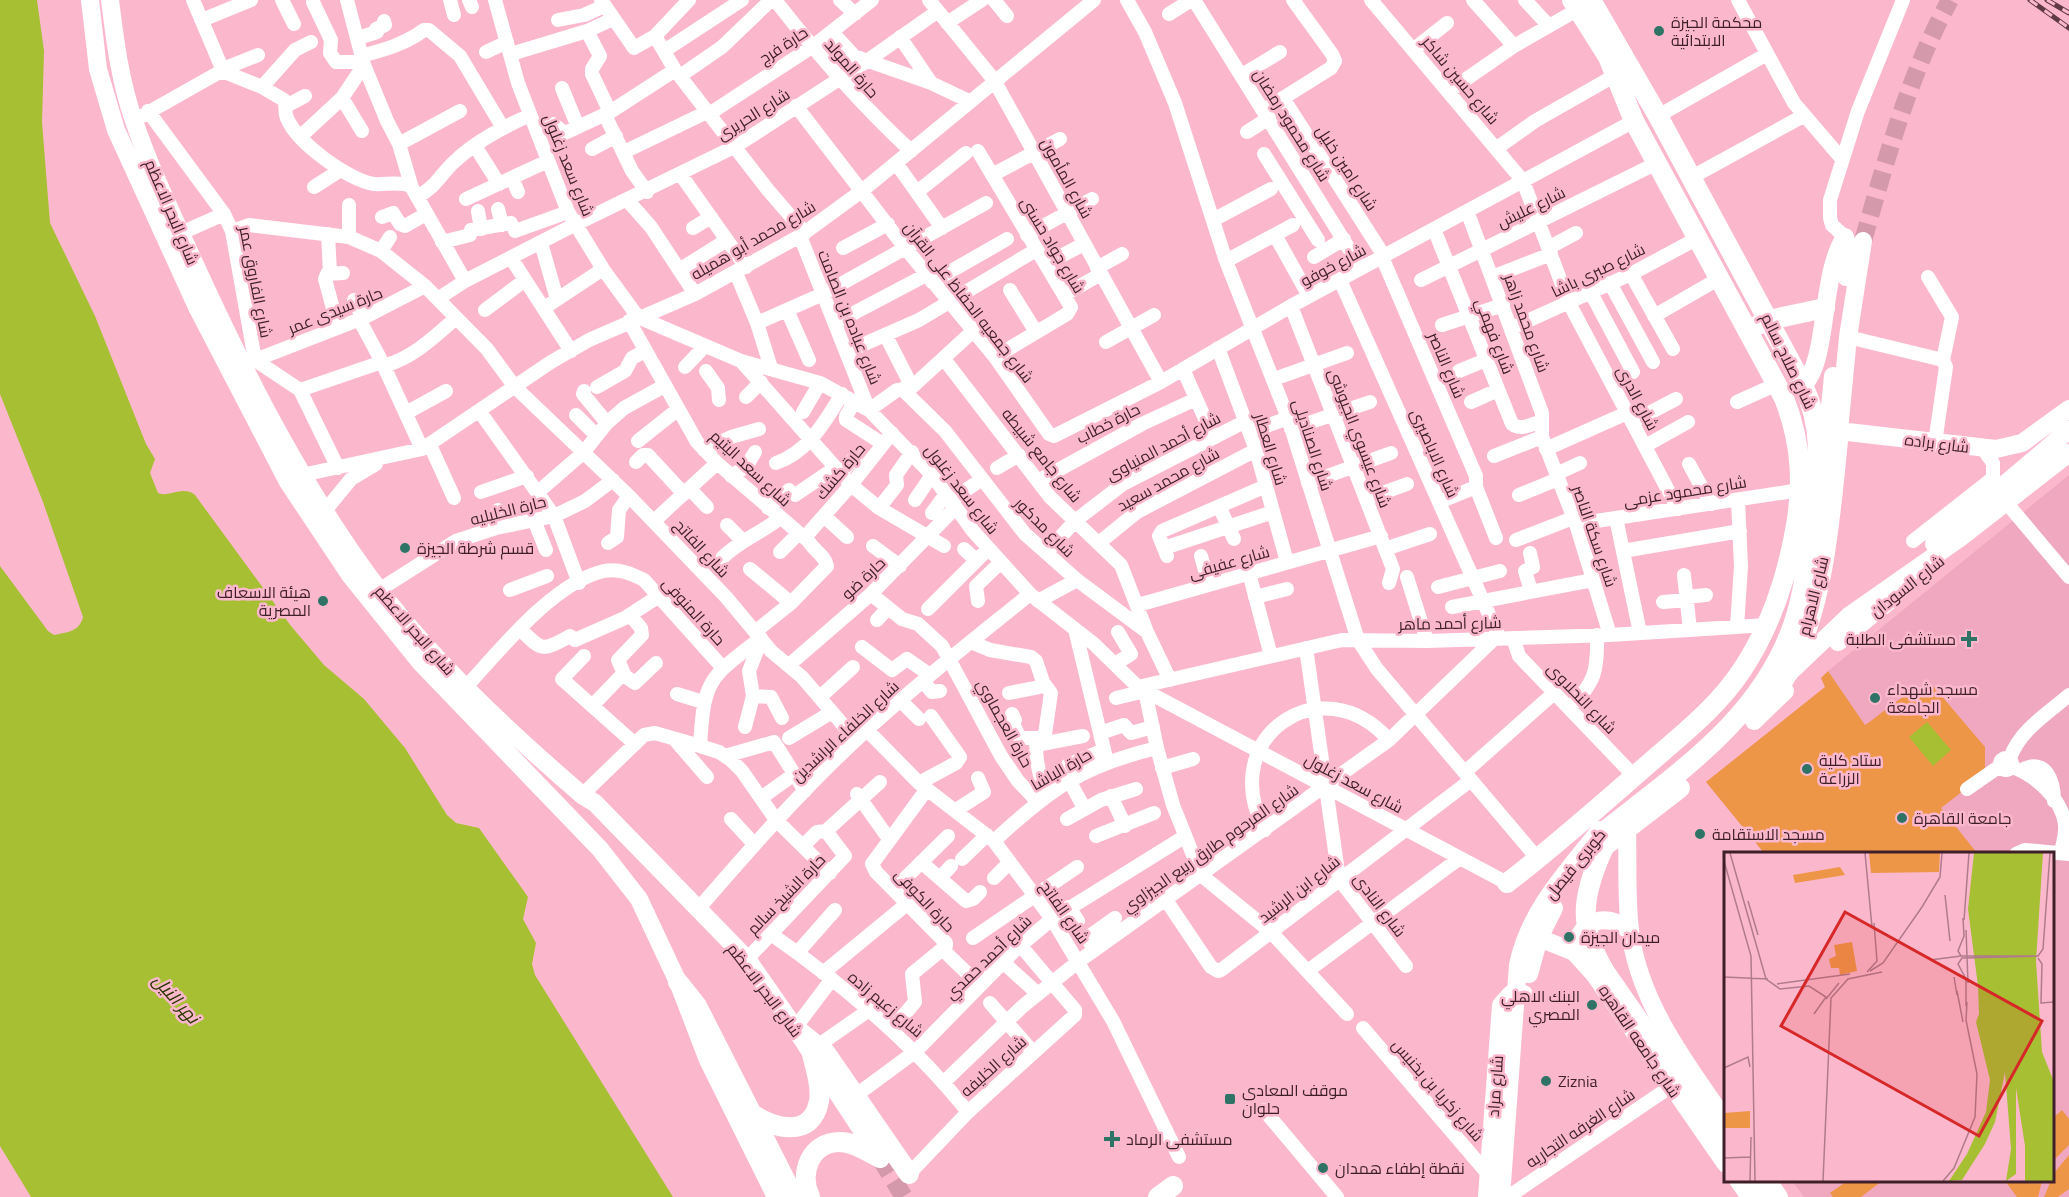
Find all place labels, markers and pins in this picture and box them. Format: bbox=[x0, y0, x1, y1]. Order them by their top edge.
place label: محكمة الجيزة الابتدائية bbox=[1671, 10, 1762, 52]
marker: محكمة الجيزة الابتدائية bbox=[1652, 24, 1666, 38]
place label: قسم شرطة الجيزة bbox=[417, 536, 534, 560]
marker: قسم شرطة الجيزة bbox=[398, 541, 412, 555]
place label: هيئة الاسعاف المصرية bbox=[217, 580, 311, 622]
marker: هيئة الاسعاف المصرية bbox=[316, 594, 330, 608]
place label: مستشفى الطلبة bbox=[1846, 627, 1956, 651]
marker: مستشفى الطلبة bbox=[1960, 630, 1978, 648]
place label: مسجد شهداء الجامعة bbox=[1887, 677, 1978, 719]
marker: مسجد شهداء الجامعة bbox=[1868, 691, 1882, 705]
place label: ستاد كلية الزراعة bbox=[1819, 748, 1882, 790]
marker: ستاد كلية الزراعة bbox=[1800, 762, 1814, 776]
place label: جامعة القاهرة bbox=[1914, 806, 2011, 830]
marker: جامعة القاهرة bbox=[1895, 811, 1909, 825]
place label: مسجد الاستقامة bbox=[1712, 822, 1825, 846]
marker: مسجد الاستقامة bbox=[1693, 827, 1707, 841]
place label: ميدان الجيزة bbox=[1581, 925, 1660, 949]
marker: ميدان الجيزة bbox=[1562, 930, 1576, 944]
place label: البنك الاهلي المصري bbox=[1501, 984, 1580, 1028]
marker: البنك الاهلي المصري bbox=[1585, 998, 1599, 1012]
place label: Ziznia bbox=[1558, 1069, 1597, 1093]
marker: Ziznia bbox=[1539, 1074, 1553, 1088]
place label: موقف المعادى حلوان bbox=[1242, 1078, 1348, 1120]
marker: موقف المعادى حلوان bbox=[1223, 1092, 1237, 1106]
place label: مستشفى الرماد bbox=[1126, 1127, 1233, 1151]
marker: مستشفى الرماد bbox=[1103, 1130, 1121, 1148]
place label: نقطة إطفاء همدان bbox=[1335, 1156, 1465, 1180]
marker: نقطة إطفاء همدان bbox=[1316, 1161, 1330, 1175]

